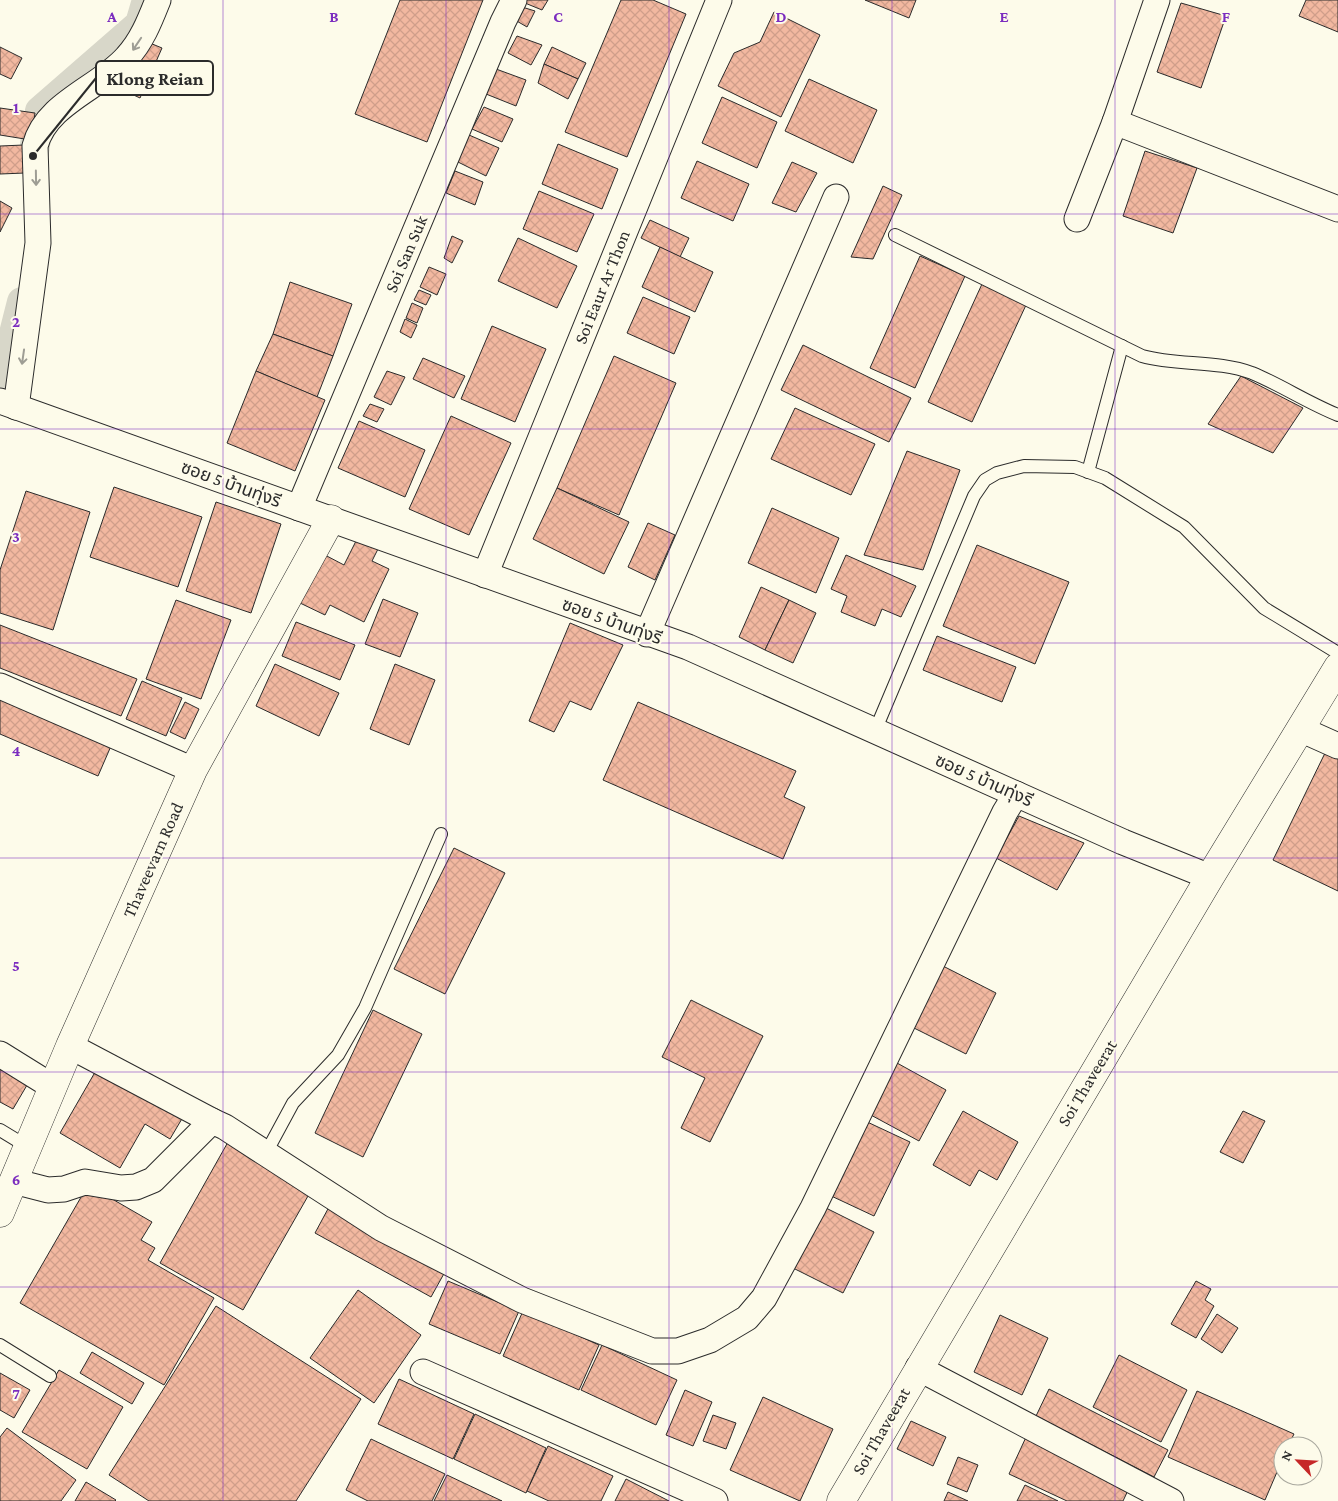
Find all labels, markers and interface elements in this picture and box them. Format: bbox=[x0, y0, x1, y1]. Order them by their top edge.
text: A bbox=[106, 8, 117, 25]
text: B bbox=[329, 8, 339, 25]
text: C bbox=[553, 8, 563, 25]
text: D bbox=[775, 8, 787, 25]
text: E bbox=[999, 8, 1009, 25]
text: F bbox=[1222, 8, 1231, 25]
one-way arrow bbox=[132, 37, 143, 51]
callout: Klong Reian bbox=[96, 61, 213, 95]
text: Klong Reian bbox=[106, 68, 204, 89]
text: 1 bbox=[13, 99, 19, 116]
one-way arrow bbox=[31, 170, 41, 186]
street label: Soi San Suk bbox=[381, 212, 431, 296]
street label: Soi Eaur Ar Thon bbox=[570, 227, 634, 347]
text: 2 bbox=[12, 313, 20, 330]
one-way arrow bbox=[18, 349, 28, 365]
street label: ซอย 5 บ้านทุ่งรี bbox=[178, 457, 284, 512]
text: 3 bbox=[12, 528, 20, 545]
street label: ซอย 5 บ้านทุ่งรี bbox=[559, 594, 665, 649]
text: 4 bbox=[12, 742, 21, 759]
street label: ซอย 5 บ้านทุ่งรี bbox=[932, 750, 1036, 811]
street label: Thaveevarn Road bbox=[119, 799, 188, 921]
text: 5 bbox=[12, 957, 20, 974]
street label: Soi Thaveerat bbox=[1053, 1035, 1121, 1130]
text: 6 bbox=[12, 1171, 20, 1188]
street label: Soi Thaveerat bbox=[848, 1383, 915, 1478]
text: 7 bbox=[12, 1385, 20, 1402]
north arrow bbox=[1273, 1436, 1323, 1486]
text: N bbox=[1277, 1447, 1296, 1463]

